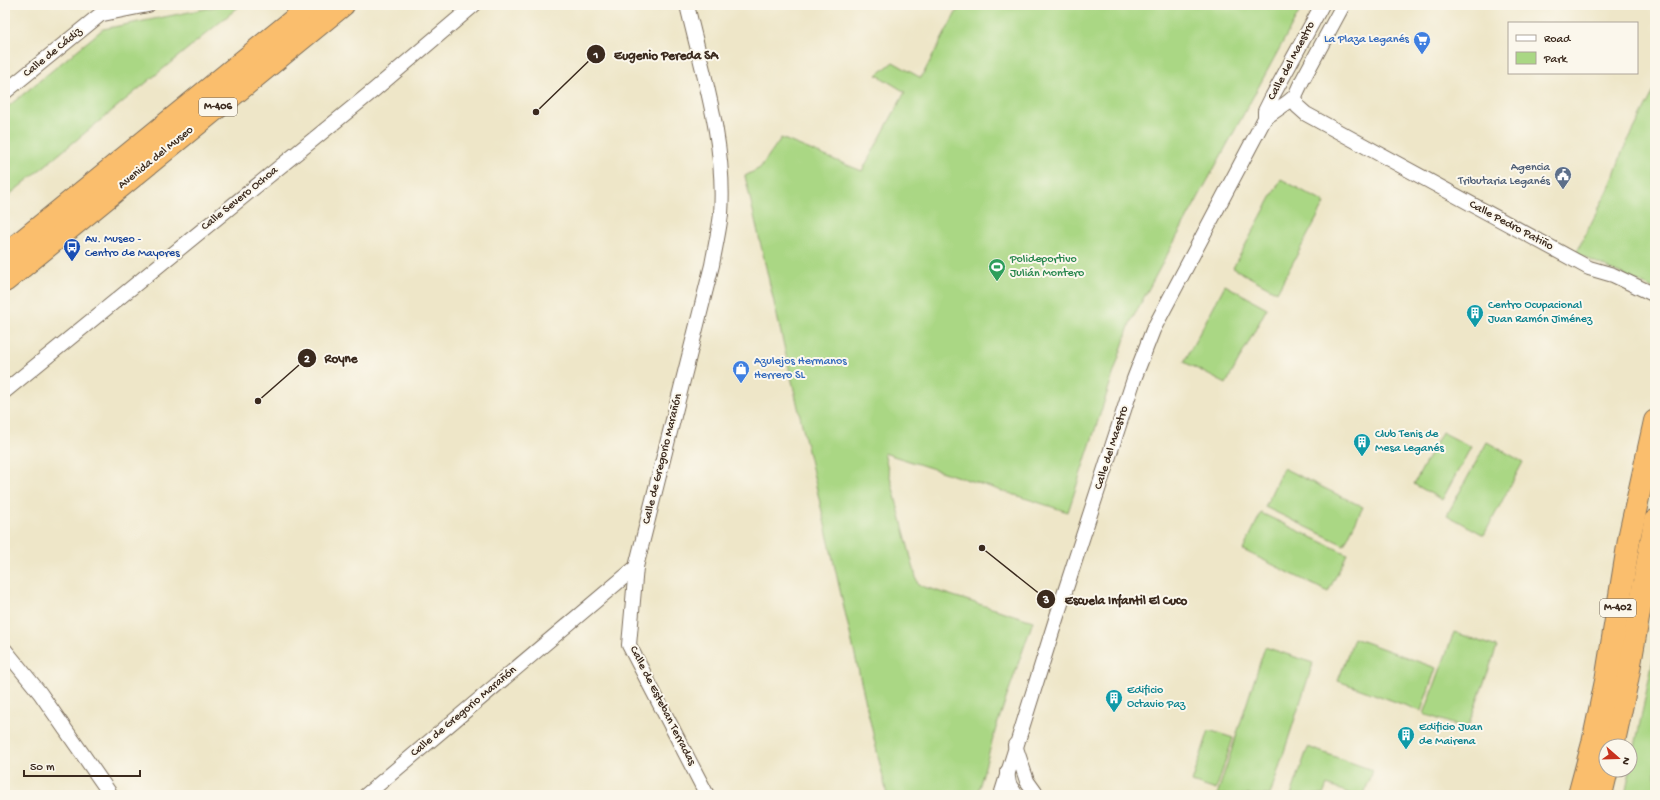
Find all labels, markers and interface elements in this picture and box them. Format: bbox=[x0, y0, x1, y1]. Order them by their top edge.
street label: Calle del Maestro bbox=[1265, 19, 1319, 103]
legend bbox=[1508, 22, 1638, 74]
street label: Calle de Cádiz bbox=[21, 25, 86, 81]
supermarket icon: La Plaza Leganés bbox=[1412, 30, 1432, 55]
place label: La Plaza Leganés bbox=[1324, 33, 1410, 47]
text: Road bbox=[1544, 33, 1571, 47]
callout: Eugenio Pereda SA bbox=[586, 42, 726, 67]
text: 1 bbox=[593, 49, 599, 63]
text: Eugenio Pereda SA bbox=[614, 49, 719, 64]
text: Park bbox=[1543, 53, 1569, 67]
road number: M-406 bbox=[199, 98, 237, 116]
street label: Avenida del Museo bbox=[115, 123, 197, 193]
place label: Agencia Tributaria Leganés bbox=[1457, 161, 1551, 189]
street label: Calle Severo Ochoa bbox=[199, 164, 281, 234]
public building icon: Agencia Tributaria Leganés bbox=[1553, 165, 1573, 190]
street label: Calle Pedro Patiño bbox=[1466, 198, 1556, 254]
place label: Av. Museo - Centro de Mayores bbox=[85, 233, 180, 261]
bus stop icon: Av. Museo - Centro de Mayores bbox=[62, 237, 82, 262]
place label: Polideportivo Julián Montero bbox=[1009, 253, 1084, 281]
sports icon: Polideportivo Julián Montero bbox=[987, 257, 1007, 282]
place label: Centro Ocupacional Juan Ramón Jiménez bbox=[1488, 299, 1593, 327]
building icon: Centro Ocupacional Juan Ramón Jiménez bbox=[1465, 303, 1485, 328]
callout: Royne bbox=[297, 345, 366, 370]
text: Royne bbox=[324, 352, 359, 367]
text: 2 bbox=[304, 353, 310, 367]
place label: Azulejos Hermanos Herrero SL bbox=[754, 355, 847, 383]
shop icon: Azulejos Hermanos Herrero SL bbox=[731, 359, 751, 384]
street label: Calle de Gregorio Marañón bbox=[640, 392, 686, 526]
street label: Calle del Maestro bbox=[1092, 404, 1132, 492]
place label: Club Tenis de Mesa Leganés bbox=[1375, 428, 1444, 456]
building icon: Club Tenis de Mesa Leganés bbox=[1352, 432, 1372, 457]
callout: Escuela Infantil El Cuco bbox=[1036, 587, 1195, 612]
text: Escuela Infantil El Cuco bbox=[1065, 593, 1187, 609]
text: 3 bbox=[1042, 594, 1049, 608]
road number: M-402 bbox=[1600, 599, 1636, 617]
street label: Calle de Esteban Terradas bbox=[626, 644, 698, 769]
street label: Calle de Gregorio Marañón bbox=[408, 663, 520, 760]
place label: Edificio Octavio Paz bbox=[1127, 684, 1186, 712]
building icon: Edificio Octavio Paz bbox=[1104, 688, 1124, 713]
place label: Edificio Juan de Mairena bbox=[1419, 721, 1483, 749]
building icon: Edificio Juan de Mairena bbox=[1396, 725, 1416, 750]
north arrow bbox=[1598, 738, 1638, 778]
scale bar bbox=[24, 752, 140, 778]
text: N bbox=[1619, 755, 1632, 766]
text: 50 m bbox=[30, 761, 55, 775]

